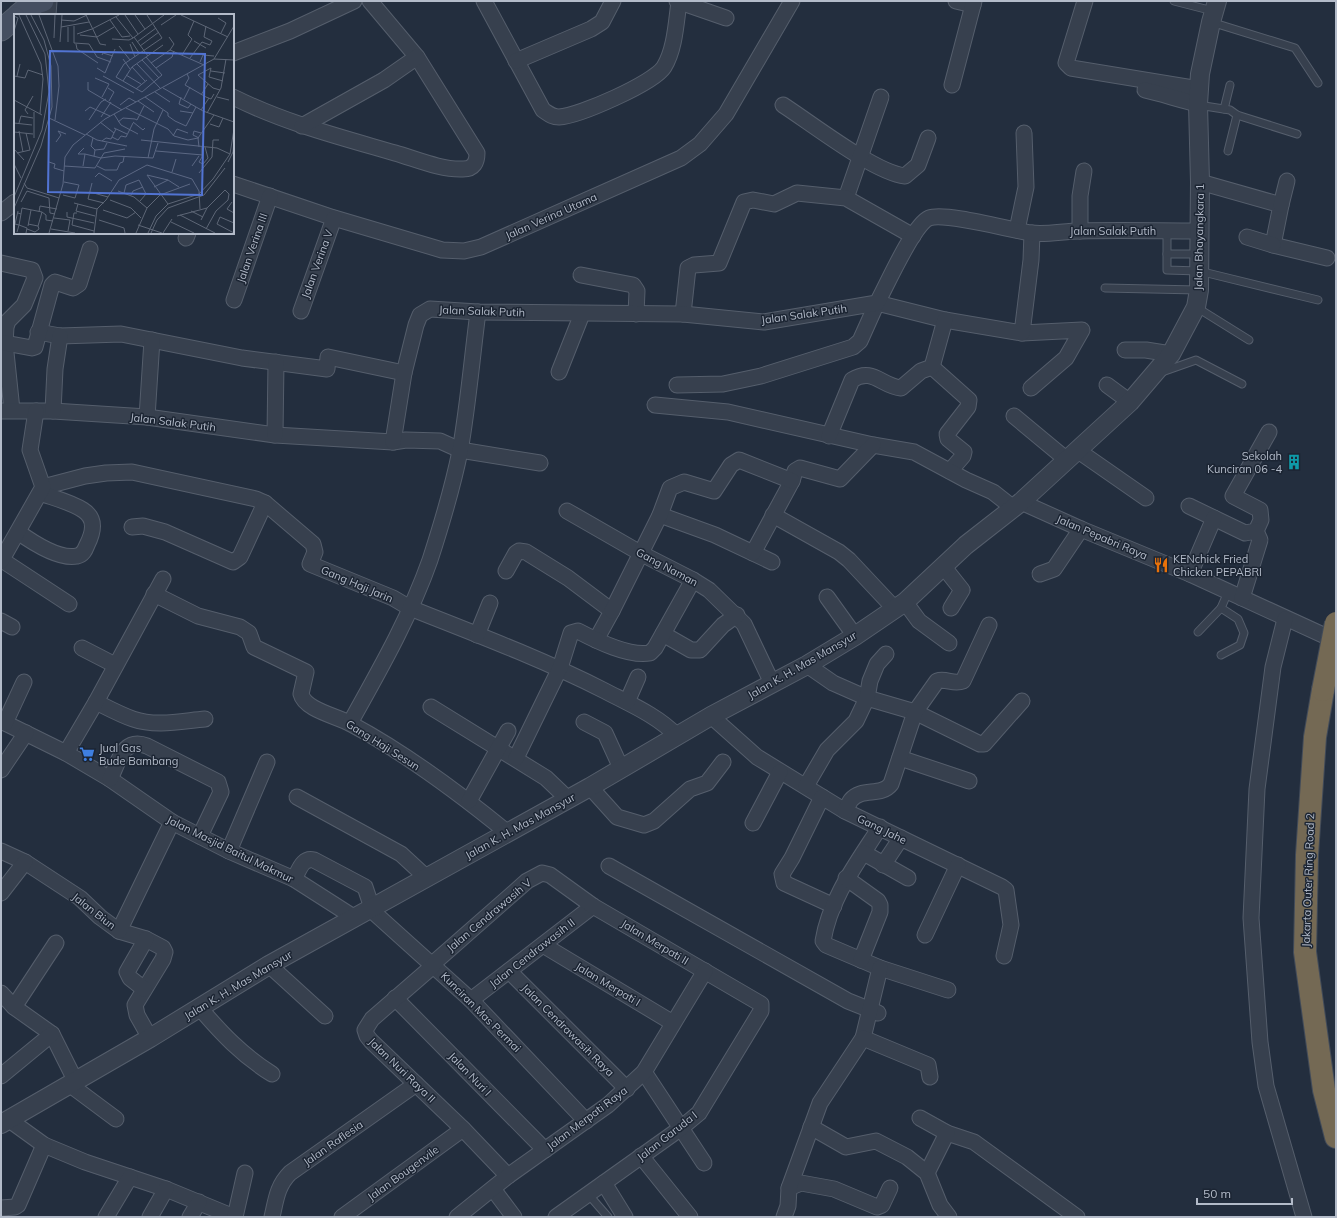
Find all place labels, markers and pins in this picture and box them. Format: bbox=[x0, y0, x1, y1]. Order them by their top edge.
place label: Sekolah Kunciran 06 -4 bbox=[1207, 449, 1282, 476]
building icon: Sekolah Kunciran 06 -4 bbox=[1285, 453, 1303, 471]
place label: KENchick Fried Chicken PEPABRI bbox=[1173, 552, 1262, 579]
restaurant icon: KENchick Fried Chicken PEPABRI bbox=[1152, 556, 1170, 574]
place label: Jual Gas Bude Bambang bbox=[99, 741, 178, 768]
supermarket icon: Jual Gas Bude Bambang bbox=[78, 745, 96, 763]

